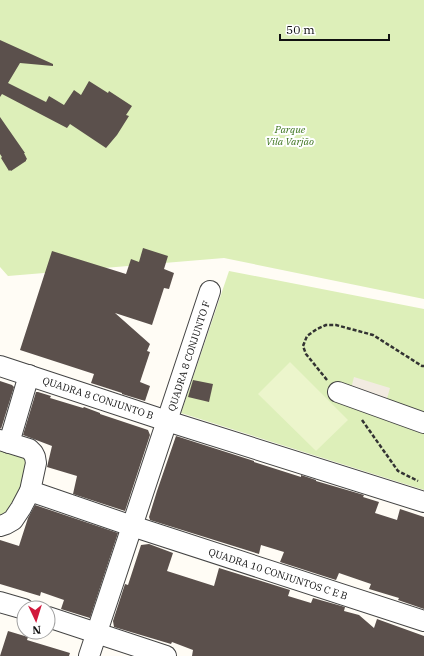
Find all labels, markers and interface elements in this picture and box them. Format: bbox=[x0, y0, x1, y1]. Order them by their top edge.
scale bar bbox=[280, 16, 389, 42]
text: 50 m bbox=[286, 22, 315, 37]
park label: Parque Vila Varjão bbox=[266, 123, 314, 148]
street label: QUADRA 8 CONJUNTO F bbox=[165, 299, 213, 413]
street label: QUADRA 8 CONJUNTO B bbox=[41, 374, 155, 422]
street label: QUADRA 10 CONJUNTOS C E B bbox=[207, 545, 349, 603]
north arrow bbox=[16, 600, 56, 640]
text: N bbox=[32, 623, 42, 637]

